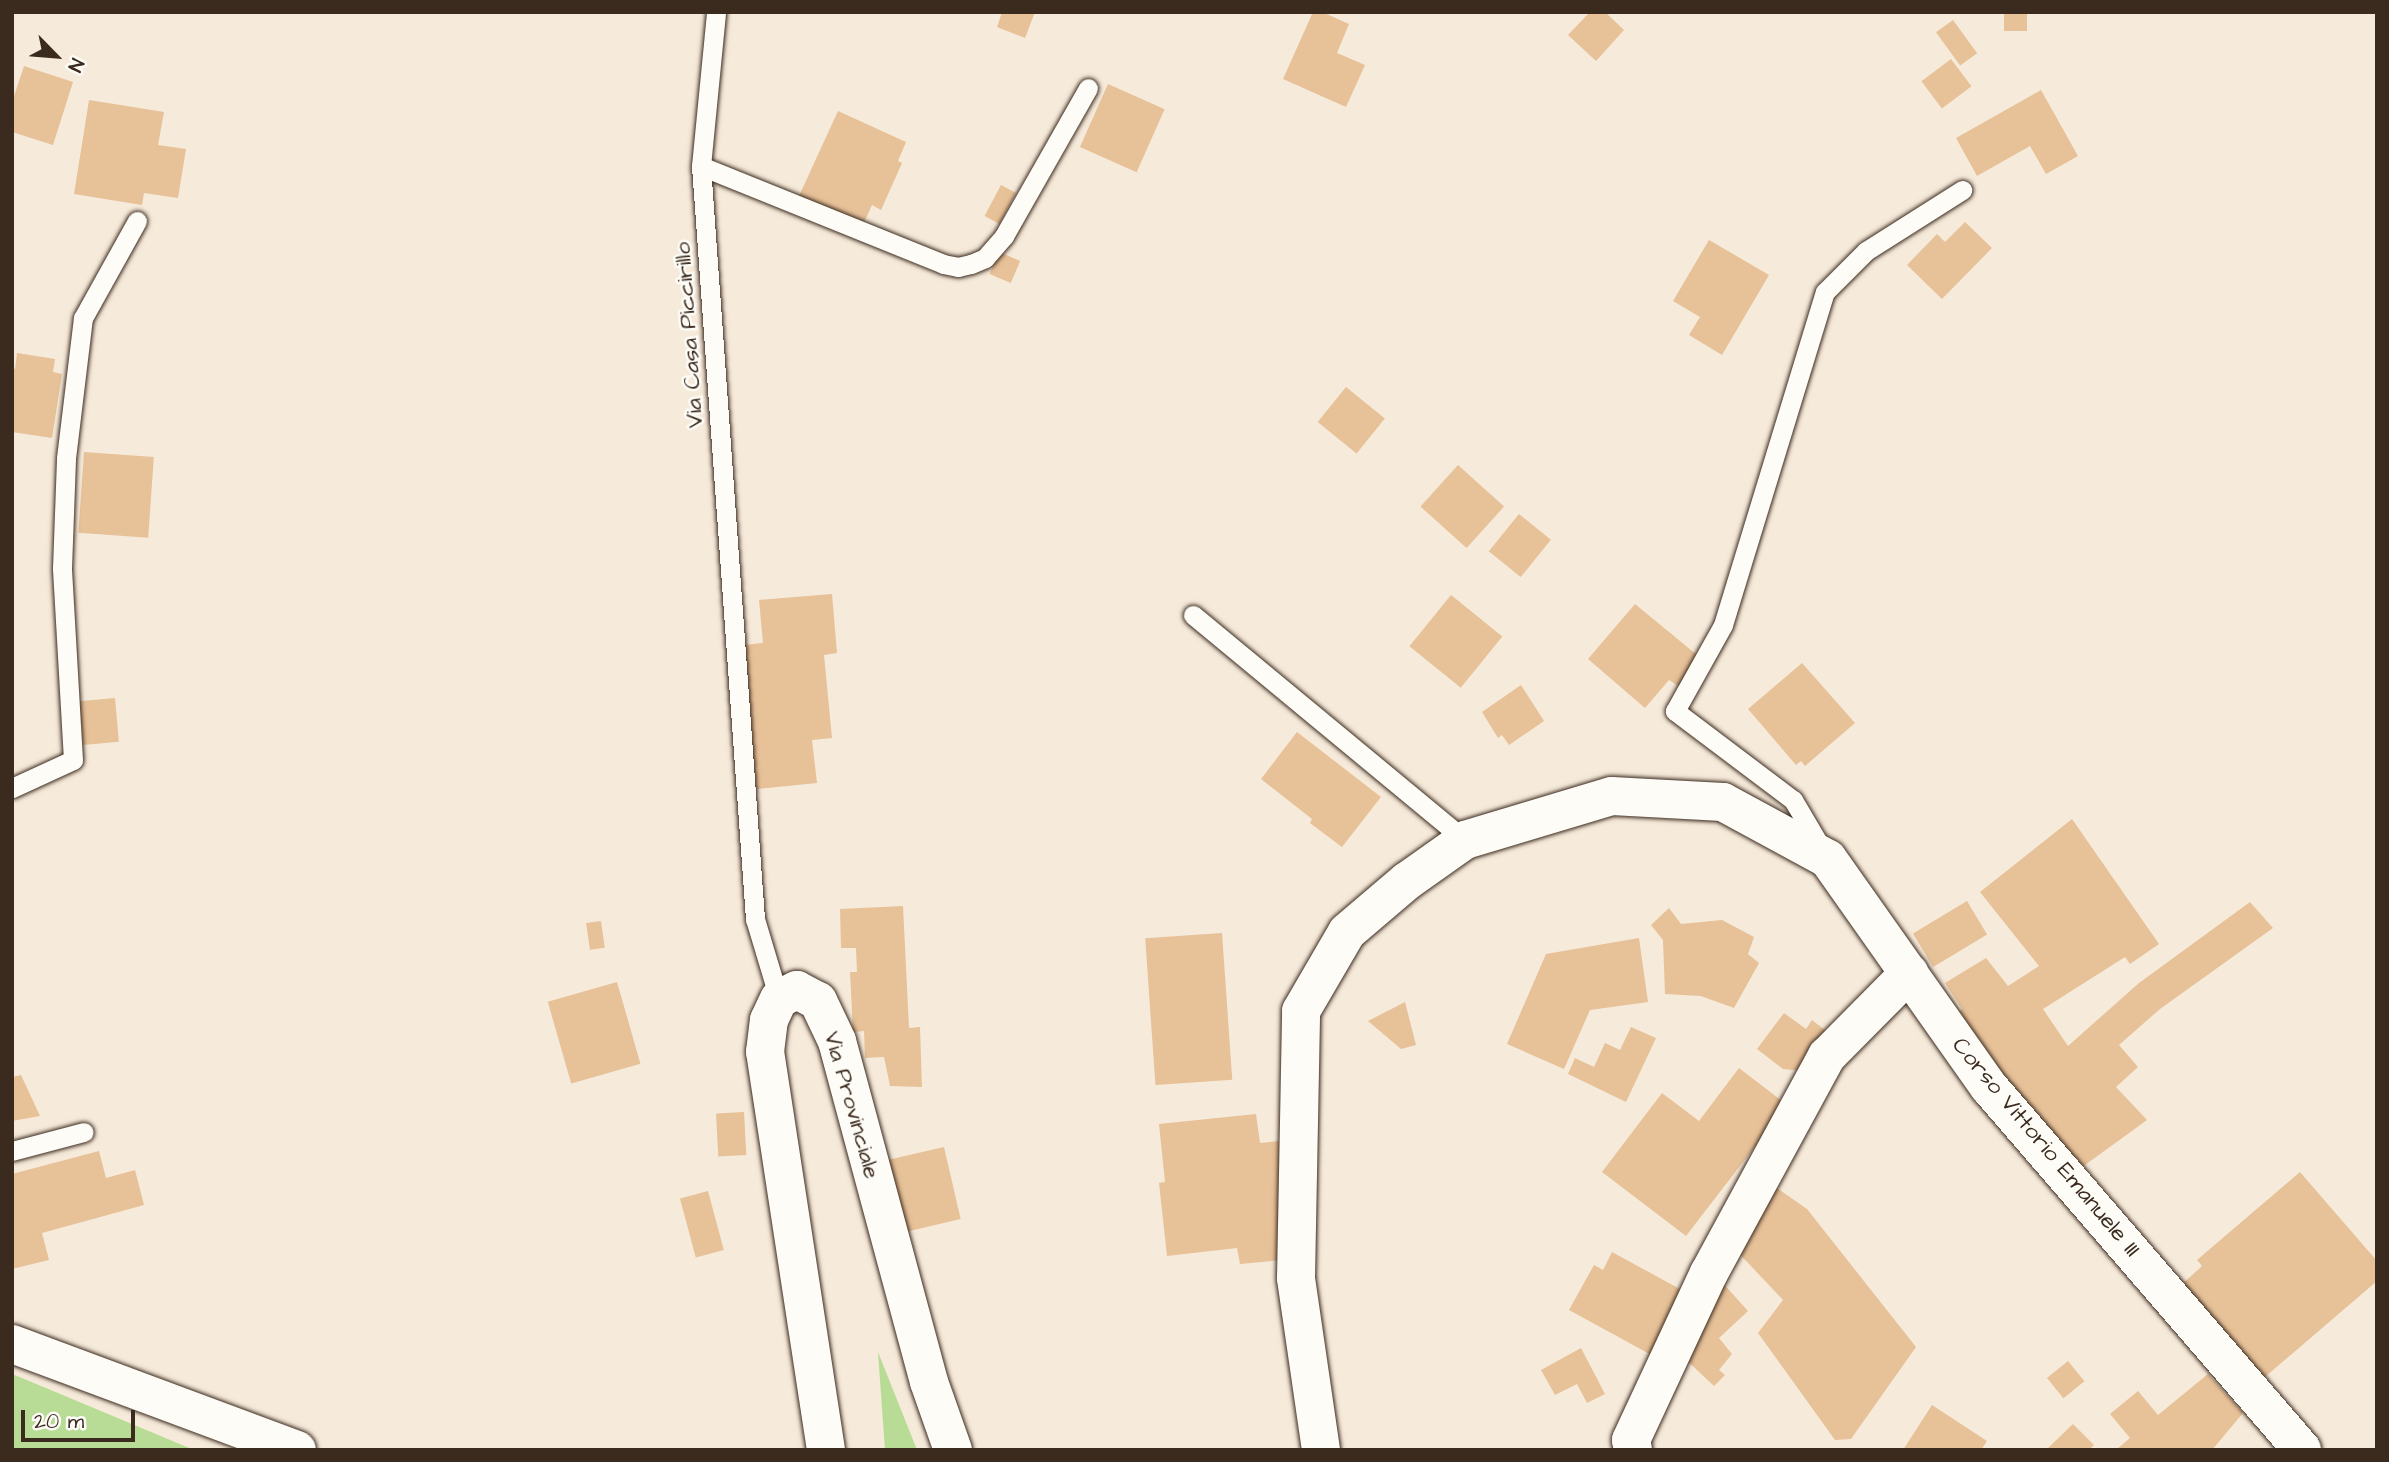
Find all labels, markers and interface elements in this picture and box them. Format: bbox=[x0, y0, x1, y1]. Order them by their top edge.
north arrow bbox=[21, 21, 91, 91]
text: N bbox=[61, 54, 90, 76]
street label: Via Casa Piccirillo bbox=[669, 241, 709, 429]
street label: Via Provinciale bbox=[818, 1028, 886, 1182]
street label: Corso Vittorio Emanuele III bbox=[1946, 1032, 2146, 1262]
scale bar bbox=[24, 1396, 138, 1440]
text: 20 m bbox=[34, 1407, 84, 1436]

